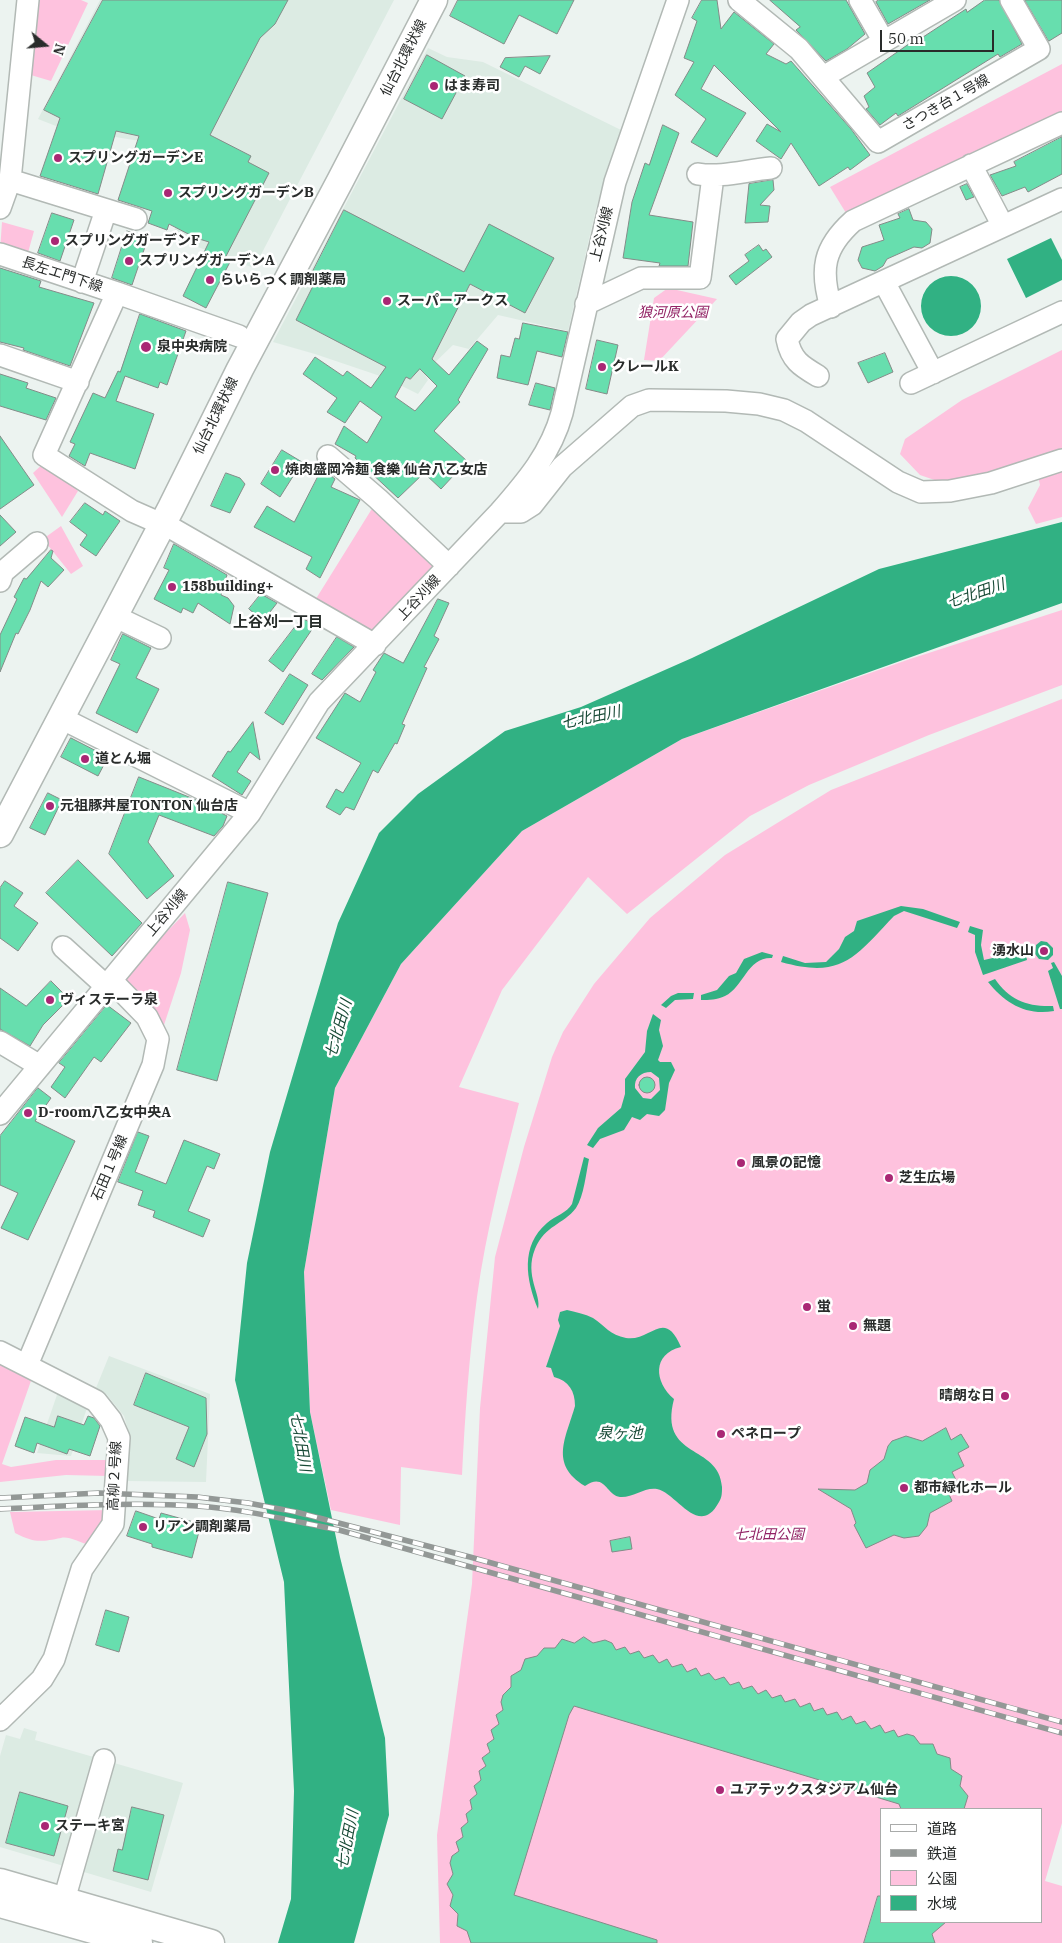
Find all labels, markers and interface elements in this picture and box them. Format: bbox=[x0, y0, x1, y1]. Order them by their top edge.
street label: 仙台北環状線 bbox=[377, 17, 431, 99]
north arrow bbox=[20, 20, 70, 70]
scale bar bbox=[882, 20, 996, 52]
text: 50 m bbox=[888, 29, 924, 48]
text: N bbox=[49, 41, 70, 57]
street label: さつき台１号線 bbox=[899, 71, 993, 135]
place label: はま寿司 bbox=[444, 78, 500, 94]
marker: はま寿司 bbox=[428, 80, 440, 92]
place label: スプリングガーデンE bbox=[68, 150, 203, 166]
marker: スプリングガーデンE bbox=[52, 152, 64, 164]
place label: スプリングガーデンB bbox=[178, 185, 314, 201]
marker: スプリングガーデンB bbox=[162, 187, 174, 199]
street label: 上谷刈線 bbox=[587, 205, 617, 263]
place label: スプリングガーデンF bbox=[65, 233, 200, 249]
marker: スプリングガーデンF bbox=[49, 235, 61, 247]
place label: スプリングガーデンA bbox=[139, 253, 275, 269]
street label: 長左エ門下線 bbox=[19, 254, 105, 296]
marker: スプリングガーデンA bbox=[123, 255, 135, 267]
place label: らいらっく調剤薬局 bbox=[220, 272, 346, 288]
marker: らいらっく調剤薬局 bbox=[204, 274, 216, 286]
place label: スーパーアークス bbox=[397, 293, 508, 309]
marker: スーパーアークス bbox=[381, 295, 393, 307]
park label: 狼河原公園 bbox=[638, 305, 708, 321]
place label: 泉中央病院 bbox=[157, 339, 227, 355]
marker: 泉中央病院 bbox=[139, 340, 153, 354]
place label: クレールK bbox=[612, 359, 679, 375]
marker: クレールK bbox=[596, 361, 608, 373]
street label: 仙台北環状線 bbox=[190, 375, 242, 457]
place label: 焼肉盛岡冷麺 食樂 仙台八乙女店 bbox=[285, 462, 487, 478]
marker: 焼肉盛岡冷麺 食樂 仙台八乙女店 bbox=[269, 464, 281, 476]
street label: 上谷刈線 bbox=[394, 572, 444, 624]
water label: 七北田川 bbox=[945, 576, 1007, 612]
place label: 158building+ bbox=[182, 579, 274, 595]
marker: 158building+ bbox=[166, 581, 178, 593]
district label: 上谷刈一丁目 bbox=[233, 614, 323, 632]
water label: 七北田川 bbox=[560, 703, 622, 733]
place label: 道とん堀 bbox=[95, 751, 151, 767]
marker: 道とん堀 bbox=[79, 753, 91, 765]
place label: 元祖豚丼屋TONTON 仙台店 bbox=[60, 798, 238, 814]
marker: 元祖豚丼屋TONTON 仙台店 bbox=[44, 800, 56, 812]
street label: 上谷刈線 bbox=[143, 886, 191, 940]
place label: 湧水山 bbox=[992, 943, 1034, 959]
marker: 湧水山 bbox=[1038, 945, 1050, 957]
place label: ヴィステーラ泉 bbox=[60, 992, 158, 1008]
marker: ヴィステーラ泉 bbox=[44, 994, 56, 1006]
water label: 七北田川 bbox=[322, 998, 356, 1060]
place label: D-room八乙女中央A bbox=[38, 1105, 171, 1121]
marker: D-room八乙女中央A bbox=[22, 1107, 34, 1119]
street label: 石田１号線 bbox=[89, 1133, 131, 1203]
place label: 風景の記憶 bbox=[751, 1155, 821, 1171]
marker: 風景の記憶 bbox=[735, 1157, 747, 1169]
place label: 芝生広場 bbox=[899, 1170, 955, 1186]
marker: 芝生広場 bbox=[883, 1172, 895, 1184]
place label: 蛍 bbox=[817, 1299, 831, 1315]
marker: 蛍 bbox=[801, 1301, 813, 1313]
place label: 無題 bbox=[863, 1318, 891, 1334]
marker: 無題 bbox=[847, 1320, 859, 1332]
place label: 晴朗な日 bbox=[939, 1388, 995, 1404]
marker: 晴朗な日 bbox=[999, 1390, 1011, 1402]
water label: 七北田川 bbox=[286, 1411, 314, 1473]
water label: 泉ヶ池 bbox=[598, 1425, 642, 1443]
place label: ペネロープ bbox=[731, 1426, 801, 1442]
marker: ペネロープ bbox=[715, 1428, 727, 1440]
street label: 高柳２号線 bbox=[105, 1441, 125, 1511]
place label: 都市緑化ホール bbox=[914, 1480, 1012, 1496]
marker: 都市緑化ホール bbox=[898, 1482, 910, 1494]
place label: リアン調剤薬局 bbox=[153, 1519, 251, 1535]
marker: リアン調剤薬局 bbox=[137, 1521, 149, 1533]
park label: 七北田公園 bbox=[734, 1527, 804, 1543]
place label: ユアテックスタジアム仙台 bbox=[730, 1782, 898, 1798]
marker: ユアテックスタジアム仙台 bbox=[714, 1784, 726, 1796]
legend bbox=[880, 1808, 1042, 1923]
water label: 七北田川 bbox=[333, 1809, 363, 1871]
place label: ステーキ宮 bbox=[55, 1818, 125, 1834]
text: 道路 bbox=[927, 1819, 957, 1838]
marker: ステーキ宮 bbox=[39, 1820, 51, 1832]
text: 鉄道 bbox=[927, 1844, 957, 1863]
text: 公園 bbox=[927, 1869, 957, 1888]
text: 水域 bbox=[927, 1894, 957, 1913]

